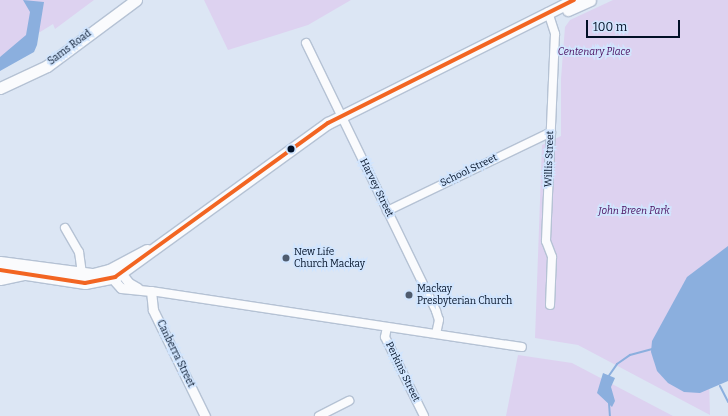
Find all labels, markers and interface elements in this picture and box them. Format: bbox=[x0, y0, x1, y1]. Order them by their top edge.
scale bar bbox=[588, 12, 682, 38]
text: 100 m bbox=[593, 20, 627, 34]
street label: Sams Road bbox=[46, 28, 94, 68]
park label: Centenary Place bbox=[558, 47, 630, 59]
street label: Willis Street bbox=[543, 131, 557, 187]
unlabelled marker bbox=[286, 144, 296, 154]
street label: School Street bbox=[439, 152, 499, 190]
street label: Harvey Street bbox=[357, 157, 395, 219]
park label: John Breen Park bbox=[598, 206, 670, 218]
place label: New Life Church Mackay bbox=[294, 246, 365, 270]
marker: New Life Church Mackay bbox=[281, 253, 291, 263]
place label: Mackay Presbyterian Church bbox=[417, 283, 512, 306]
marker: Mackay Presbyterian Church bbox=[404, 290, 414, 300]
street label: Canberra Street bbox=[154, 318, 196, 390]
street label: Perkins Street bbox=[382, 340, 422, 404]

